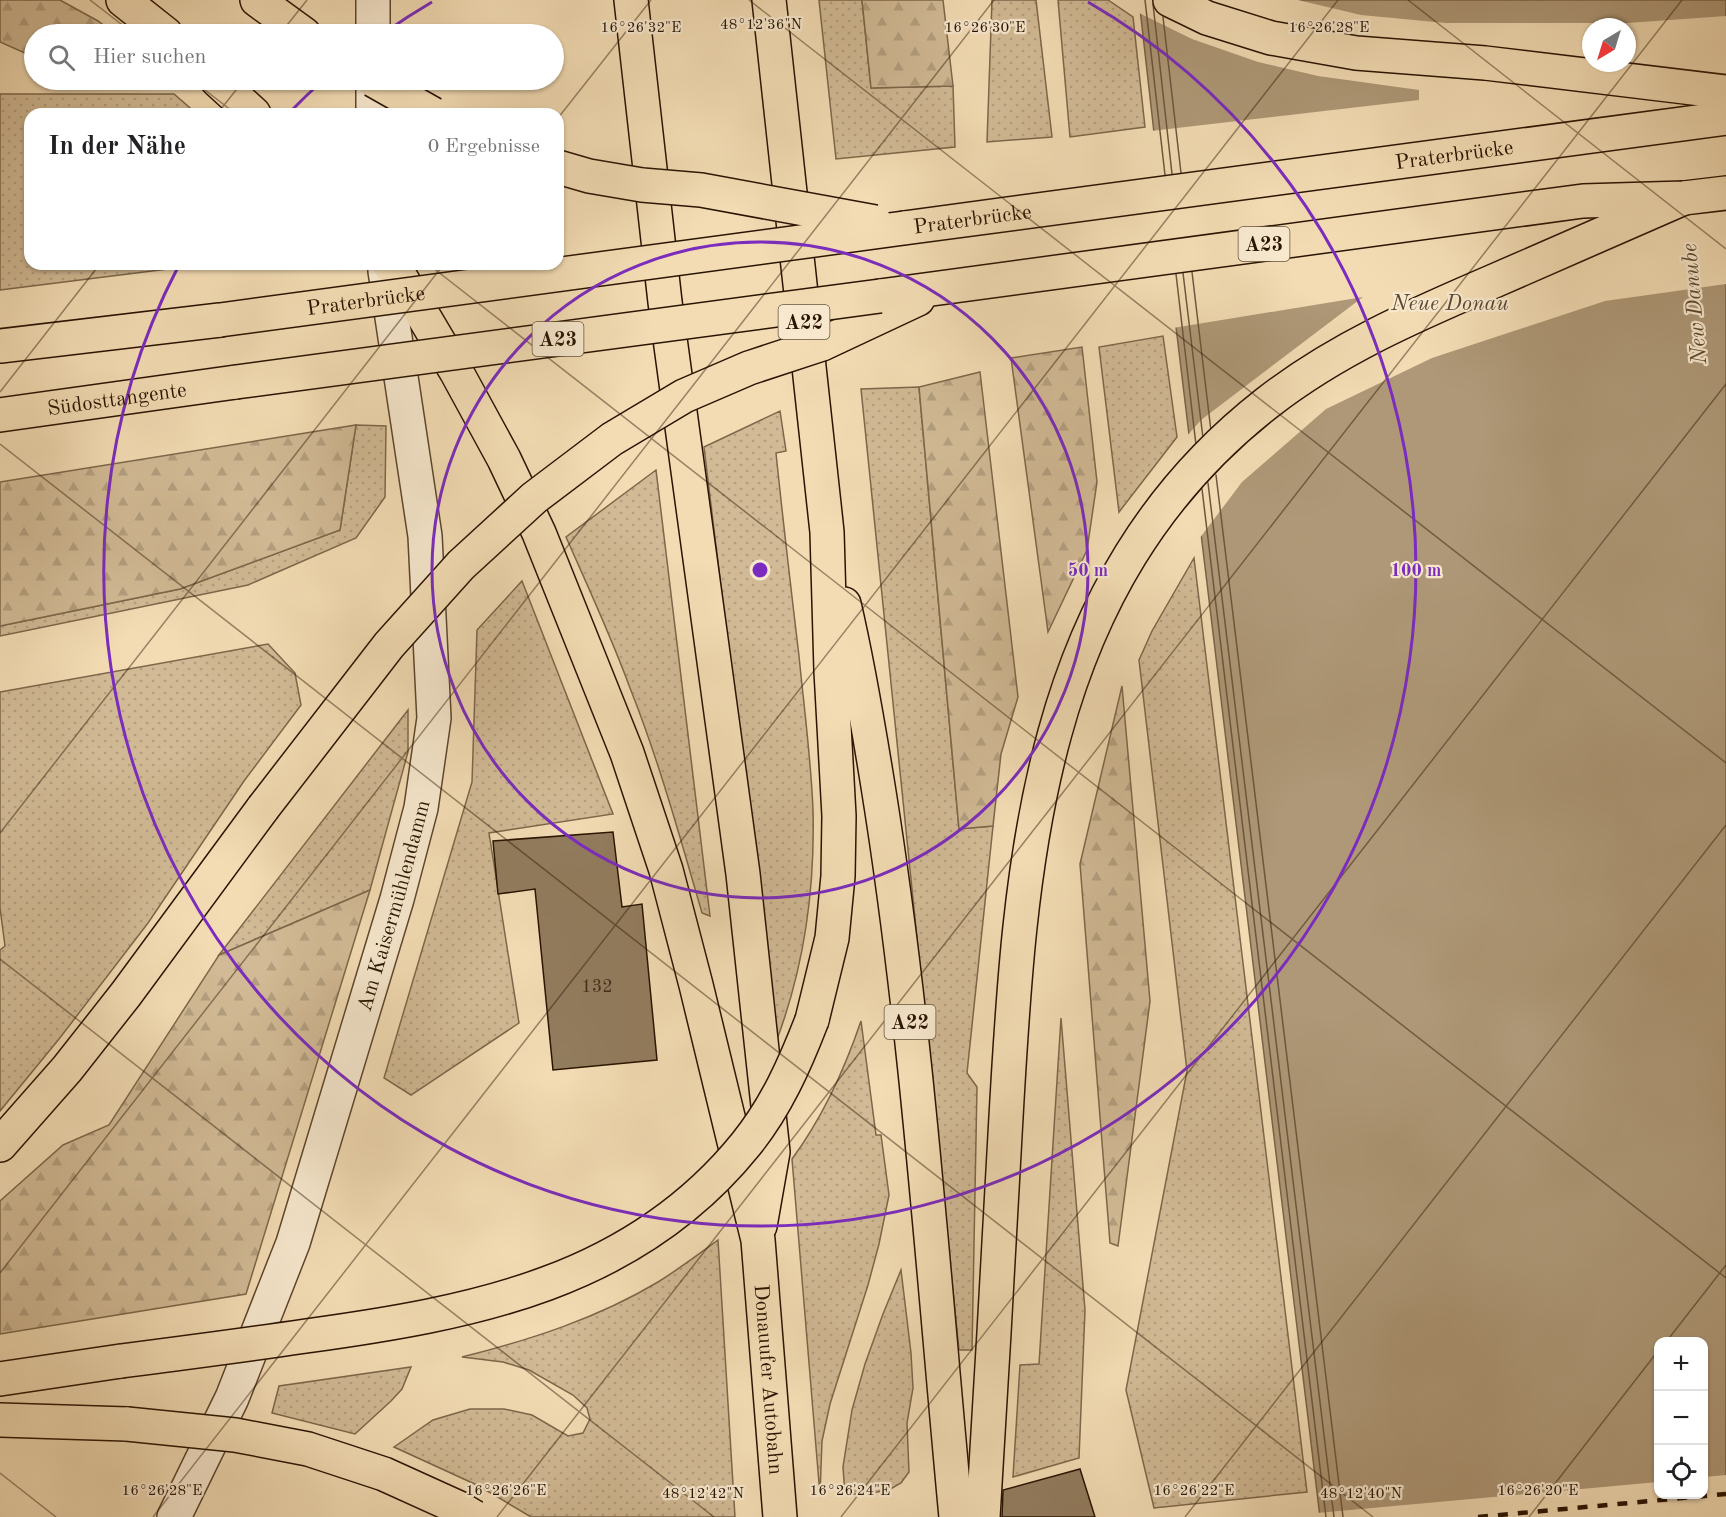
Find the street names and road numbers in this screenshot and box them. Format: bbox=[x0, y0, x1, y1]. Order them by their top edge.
street label: Praterbrücke bbox=[1394, 138, 1515, 174]
street label: Praterbrücke bbox=[912, 202, 1033, 239]
road number: A23 bbox=[1238, 227, 1290, 261]
street label: Praterbrücke bbox=[305, 284, 426, 320]
road number: A22 bbox=[778, 305, 830, 339]
road number: A23 bbox=[532, 322, 584, 356]
street label: Südosttangente bbox=[46, 380, 188, 420]
street label: Am Kaisermühlendamm bbox=[355, 798, 435, 1014]
road number: A22 bbox=[884, 1005, 936, 1039]
street label: Donauufer Autobahn bbox=[750, 1283, 786, 1476]

